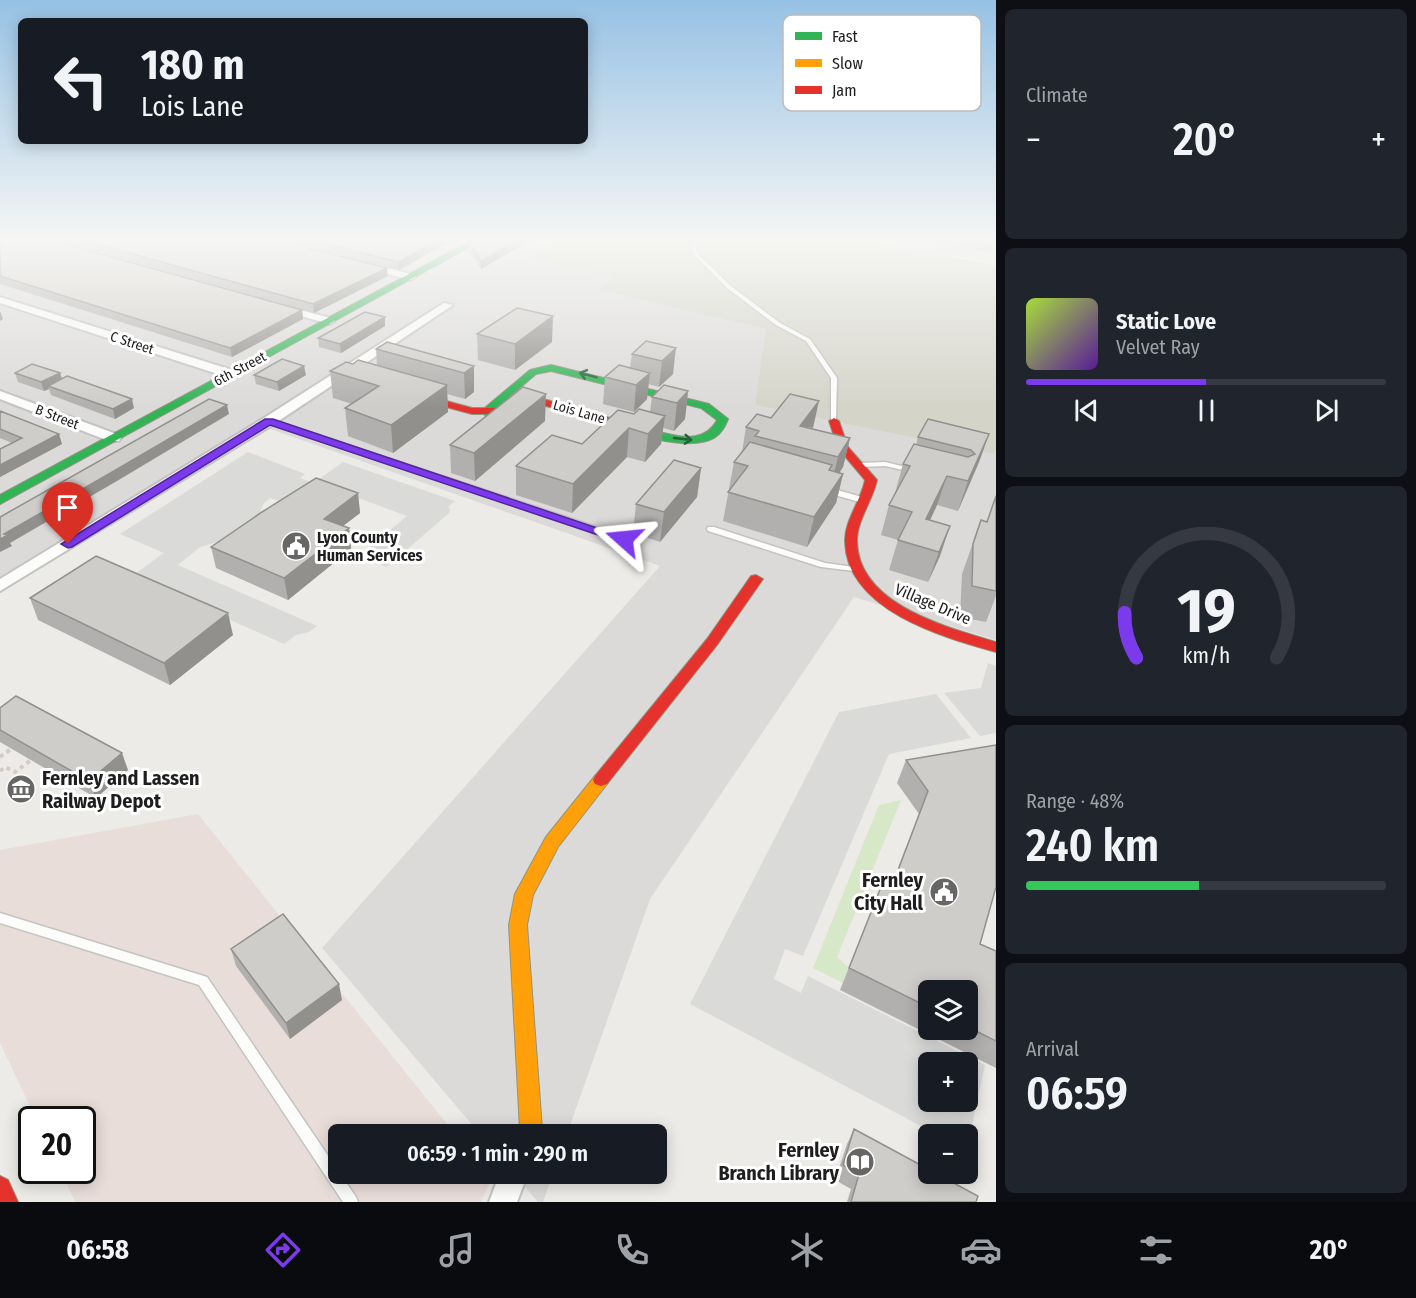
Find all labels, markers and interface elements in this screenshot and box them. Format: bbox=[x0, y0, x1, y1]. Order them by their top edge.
legend bbox=[783, 15, 981, 111]
text: Fast bbox=[832, 27, 859, 46]
text: 180 m bbox=[141, 40, 245, 90]
icon: left bbox=[42, 42, 120, 120]
text: Slow bbox=[832, 54, 863, 73]
text: Jam bbox=[832, 81, 857, 100]
text: Climate bbox=[1026, 83, 1088, 107]
text: Lois Lane bbox=[141, 91, 244, 123]
text: 20° bbox=[1173, 113, 1239, 167]
text: − bbox=[1026, 120, 1041, 160]
text: + bbox=[1371, 120, 1386, 160]
text: Static Love bbox=[1116, 308, 1216, 335]
street label: C Street bbox=[108, 328, 156, 358]
text: Velvet Ray bbox=[1116, 335, 1200, 359]
street label: 6th Street bbox=[211, 348, 269, 390]
one-way arrow bbox=[578, 368, 597, 380]
icon: previous bbox=[1070, 394, 1103, 427]
icon: pause bbox=[1190, 394, 1223, 427]
icon: next bbox=[1310, 394, 1343, 427]
street label: Lois Lane bbox=[551, 396, 607, 428]
street label: B Street bbox=[33, 401, 82, 433]
one-way arrow bbox=[672, 434, 692, 445]
pin bbox=[42, 482, 93, 544]
icon: arrive bbox=[51, 491, 84, 524]
position arrow bbox=[592, 507, 656, 571]
place label: Lyon County Human Services bbox=[317, 528, 423, 565]
public building icon: Lyon County Human Services bbox=[280, 530, 312, 562]
text: 19 bbox=[1177, 574, 1235, 649]
street label: Village Drive bbox=[892, 579, 974, 629]
text: km/h bbox=[1182, 643, 1230, 669]
place label: Fernley and Lassen Railway Depot bbox=[42, 766, 200, 813]
museum icon: Fernley and Lassen Railway Depot bbox=[5, 773, 37, 805]
text: Range · 48% bbox=[1026, 789, 1124, 813]
text: 240 km bbox=[1026, 819, 1159, 873]
place label: Fernley City Hall bbox=[854, 868, 924, 915]
public building icon: Fernley City Hall bbox=[928, 876, 960, 908]
map controls bbox=[918, 980, 978, 1184]
button: layers bbox=[918, 980, 978, 1040]
text: Arrival bbox=[1026, 1037, 1079, 1061]
button: + bbox=[918, 1052, 978, 1112]
text: 06:59 bbox=[1026, 1067, 1128, 1121]
speed limit sign: 20 bbox=[18, 1106, 96, 1184]
button: − bbox=[918, 1124, 978, 1184]
place label: Fernley Branch Library bbox=[718, 1138, 839, 1185]
text: 06:59 · 1 min · 290 m bbox=[407, 1140, 588, 1167]
library icon: Fernley Branch Library bbox=[844, 1146, 876, 1178]
icon: directions bbox=[262, 1229, 304, 1271]
icon: music bbox=[436, 1229, 478, 1271]
icon: phone bbox=[611, 1229, 653, 1271]
icon: climate bbox=[786, 1229, 828, 1271]
icon: car bbox=[960, 1229, 1002, 1271]
icon: filters bbox=[1135, 1229, 1177, 1271]
text: 06:58 bbox=[66, 1234, 129, 1266]
text: 20° bbox=[1310, 1234, 1350, 1266]

